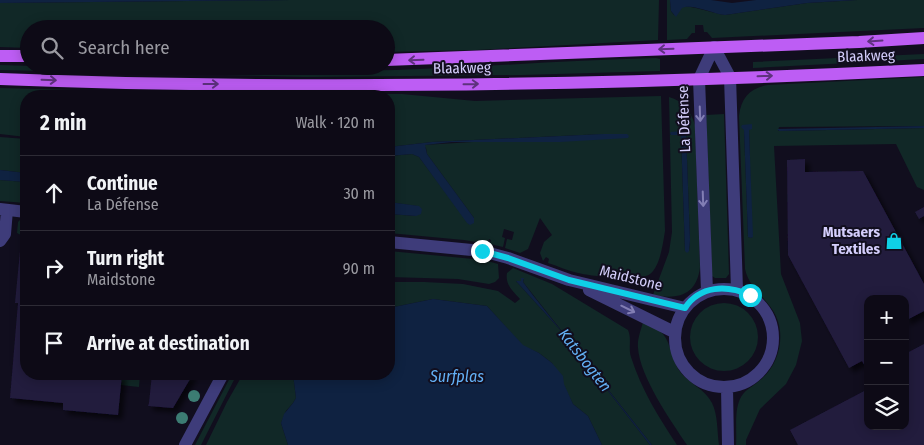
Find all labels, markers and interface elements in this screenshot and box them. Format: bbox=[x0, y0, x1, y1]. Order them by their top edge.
search box bbox=[20, 20, 395, 75]
icon: search bbox=[38, 34, 66, 62]
text: Search here bbox=[78, 36, 170, 59]
one-way arrow bbox=[868, 36, 884, 45]
one-way arrow bbox=[658, 44, 674, 54]
street label: Blaakweg bbox=[837, 46, 895, 66]
one-way arrow bbox=[408, 55, 424, 64]
street label: Blaakweg bbox=[433, 58, 491, 78]
one-way arrow bbox=[756, 72, 772, 81]
one-way arrow bbox=[40, 76, 56, 85]
one-way arrow bbox=[202, 79, 219, 89]
one-way arrow bbox=[462, 80, 478, 89]
street label: La Défense bbox=[674, 85, 694, 153]
one-way arrow bbox=[695, 106, 705, 122]
text: 2 min bbox=[40, 110, 87, 136]
text: Walk · 120 m bbox=[296, 113, 375, 132]
text: Continue bbox=[87, 172, 158, 195]
icon: ahead bbox=[40, 179, 68, 207]
text: 30 m bbox=[343, 184, 375, 203]
one-way arrow bbox=[699, 191, 708, 207]
text: La Défense bbox=[87, 195, 159, 214]
place label: Mutsaers Textiles bbox=[823, 223, 880, 258]
shop icon: Mutsaers Textiles bbox=[884, 231, 904, 251]
route end bbox=[471, 240, 494, 263]
text: Turn right bbox=[87, 247, 164, 270]
icon: right bbox=[40, 254, 68, 282]
text: 90 m bbox=[343, 259, 375, 278]
street label: Maidstone bbox=[598, 262, 664, 294]
text: Maidstone bbox=[87, 270, 155, 289]
route start bbox=[739, 284, 762, 307]
map controls bbox=[864, 295, 909, 430]
button: + bbox=[864, 295, 909, 340]
one-way arrow bbox=[620, 305, 635, 314]
water label: Katsbogten bbox=[555, 325, 615, 395]
icon: arrive bbox=[40, 329, 68, 357]
text: Arrive at destination bbox=[87, 332, 250, 355]
button: − bbox=[864, 340, 909, 385]
water label: Surfplas bbox=[429, 367, 484, 386]
button: layers bbox=[864, 385, 909, 430]

